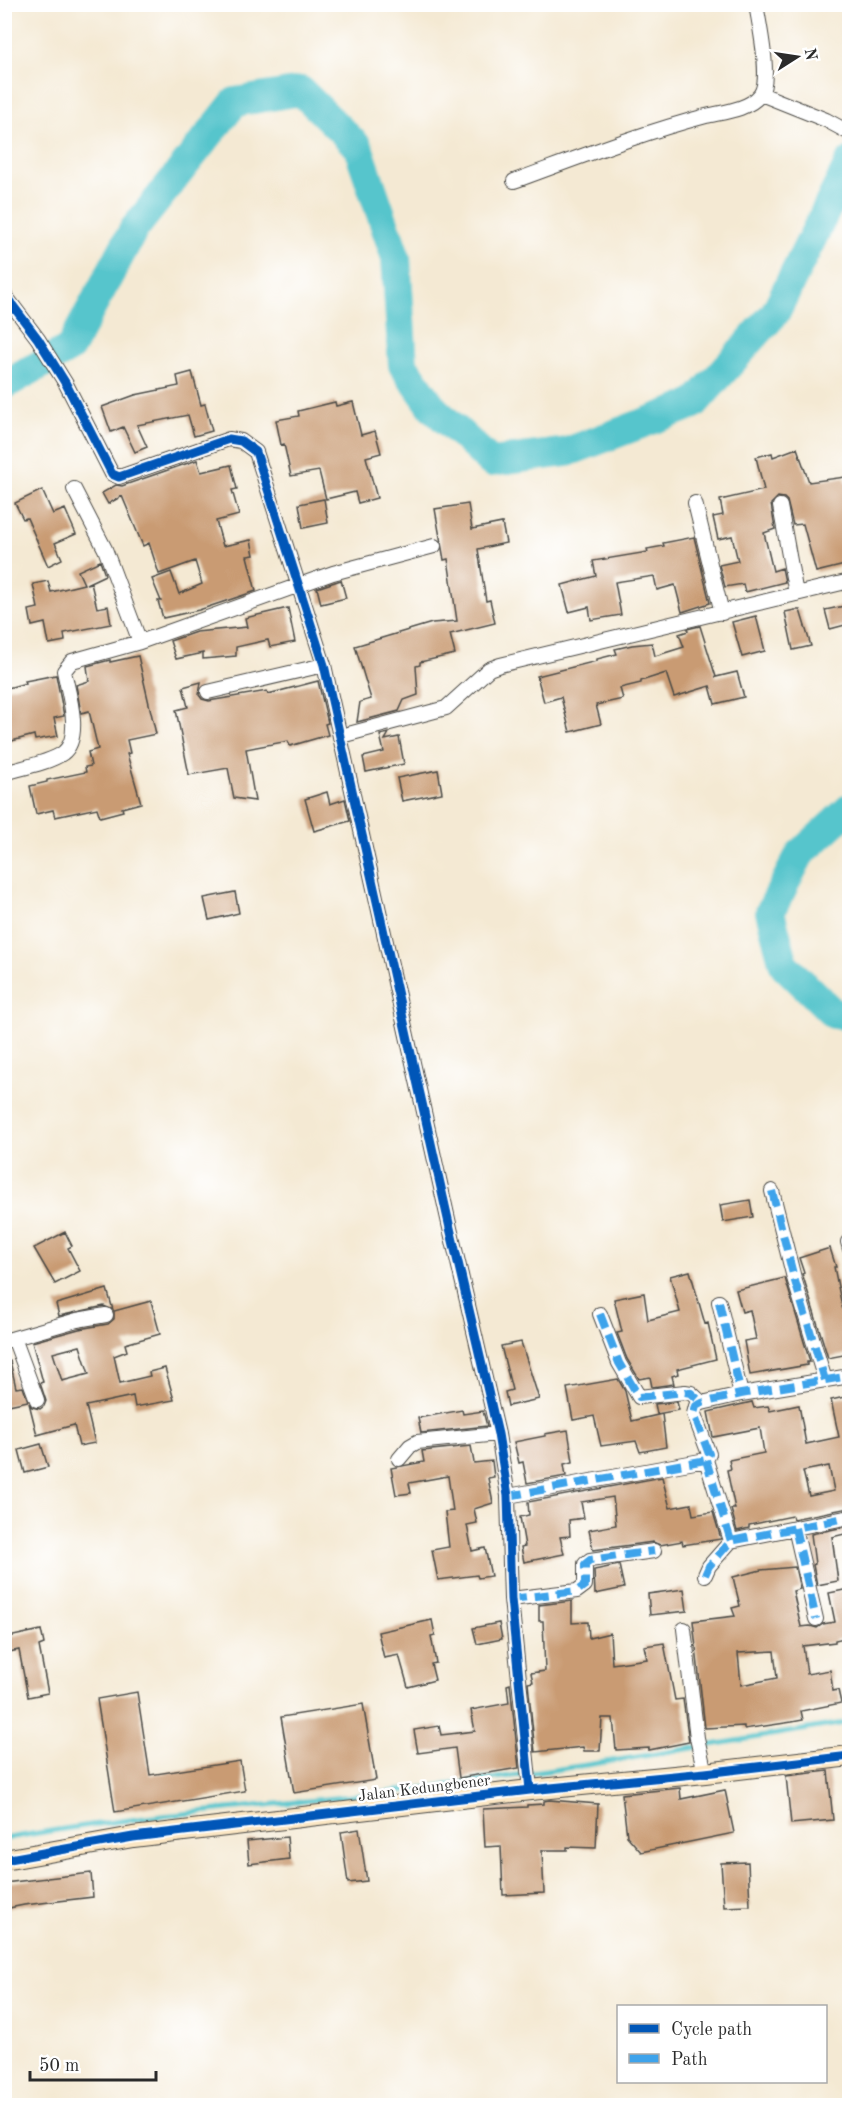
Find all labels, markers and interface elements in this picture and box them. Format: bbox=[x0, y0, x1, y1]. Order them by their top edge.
north arrow bbox=[767, 27, 827, 87]
text: N bbox=[801, 47, 819, 63]
street label: Jalan Kedungbener bbox=[357, 1773, 492, 1805]
legend bbox=[617, 2005, 827, 2083]
text: Cycle path bbox=[671, 2021, 752, 2039]
scale bar bbox=[30, 2044, 156, 2082]
text: Path bbox=[671, 2051, 708, 2069]
text: 50 m bbox=[39, 2057, 79, 2075]

